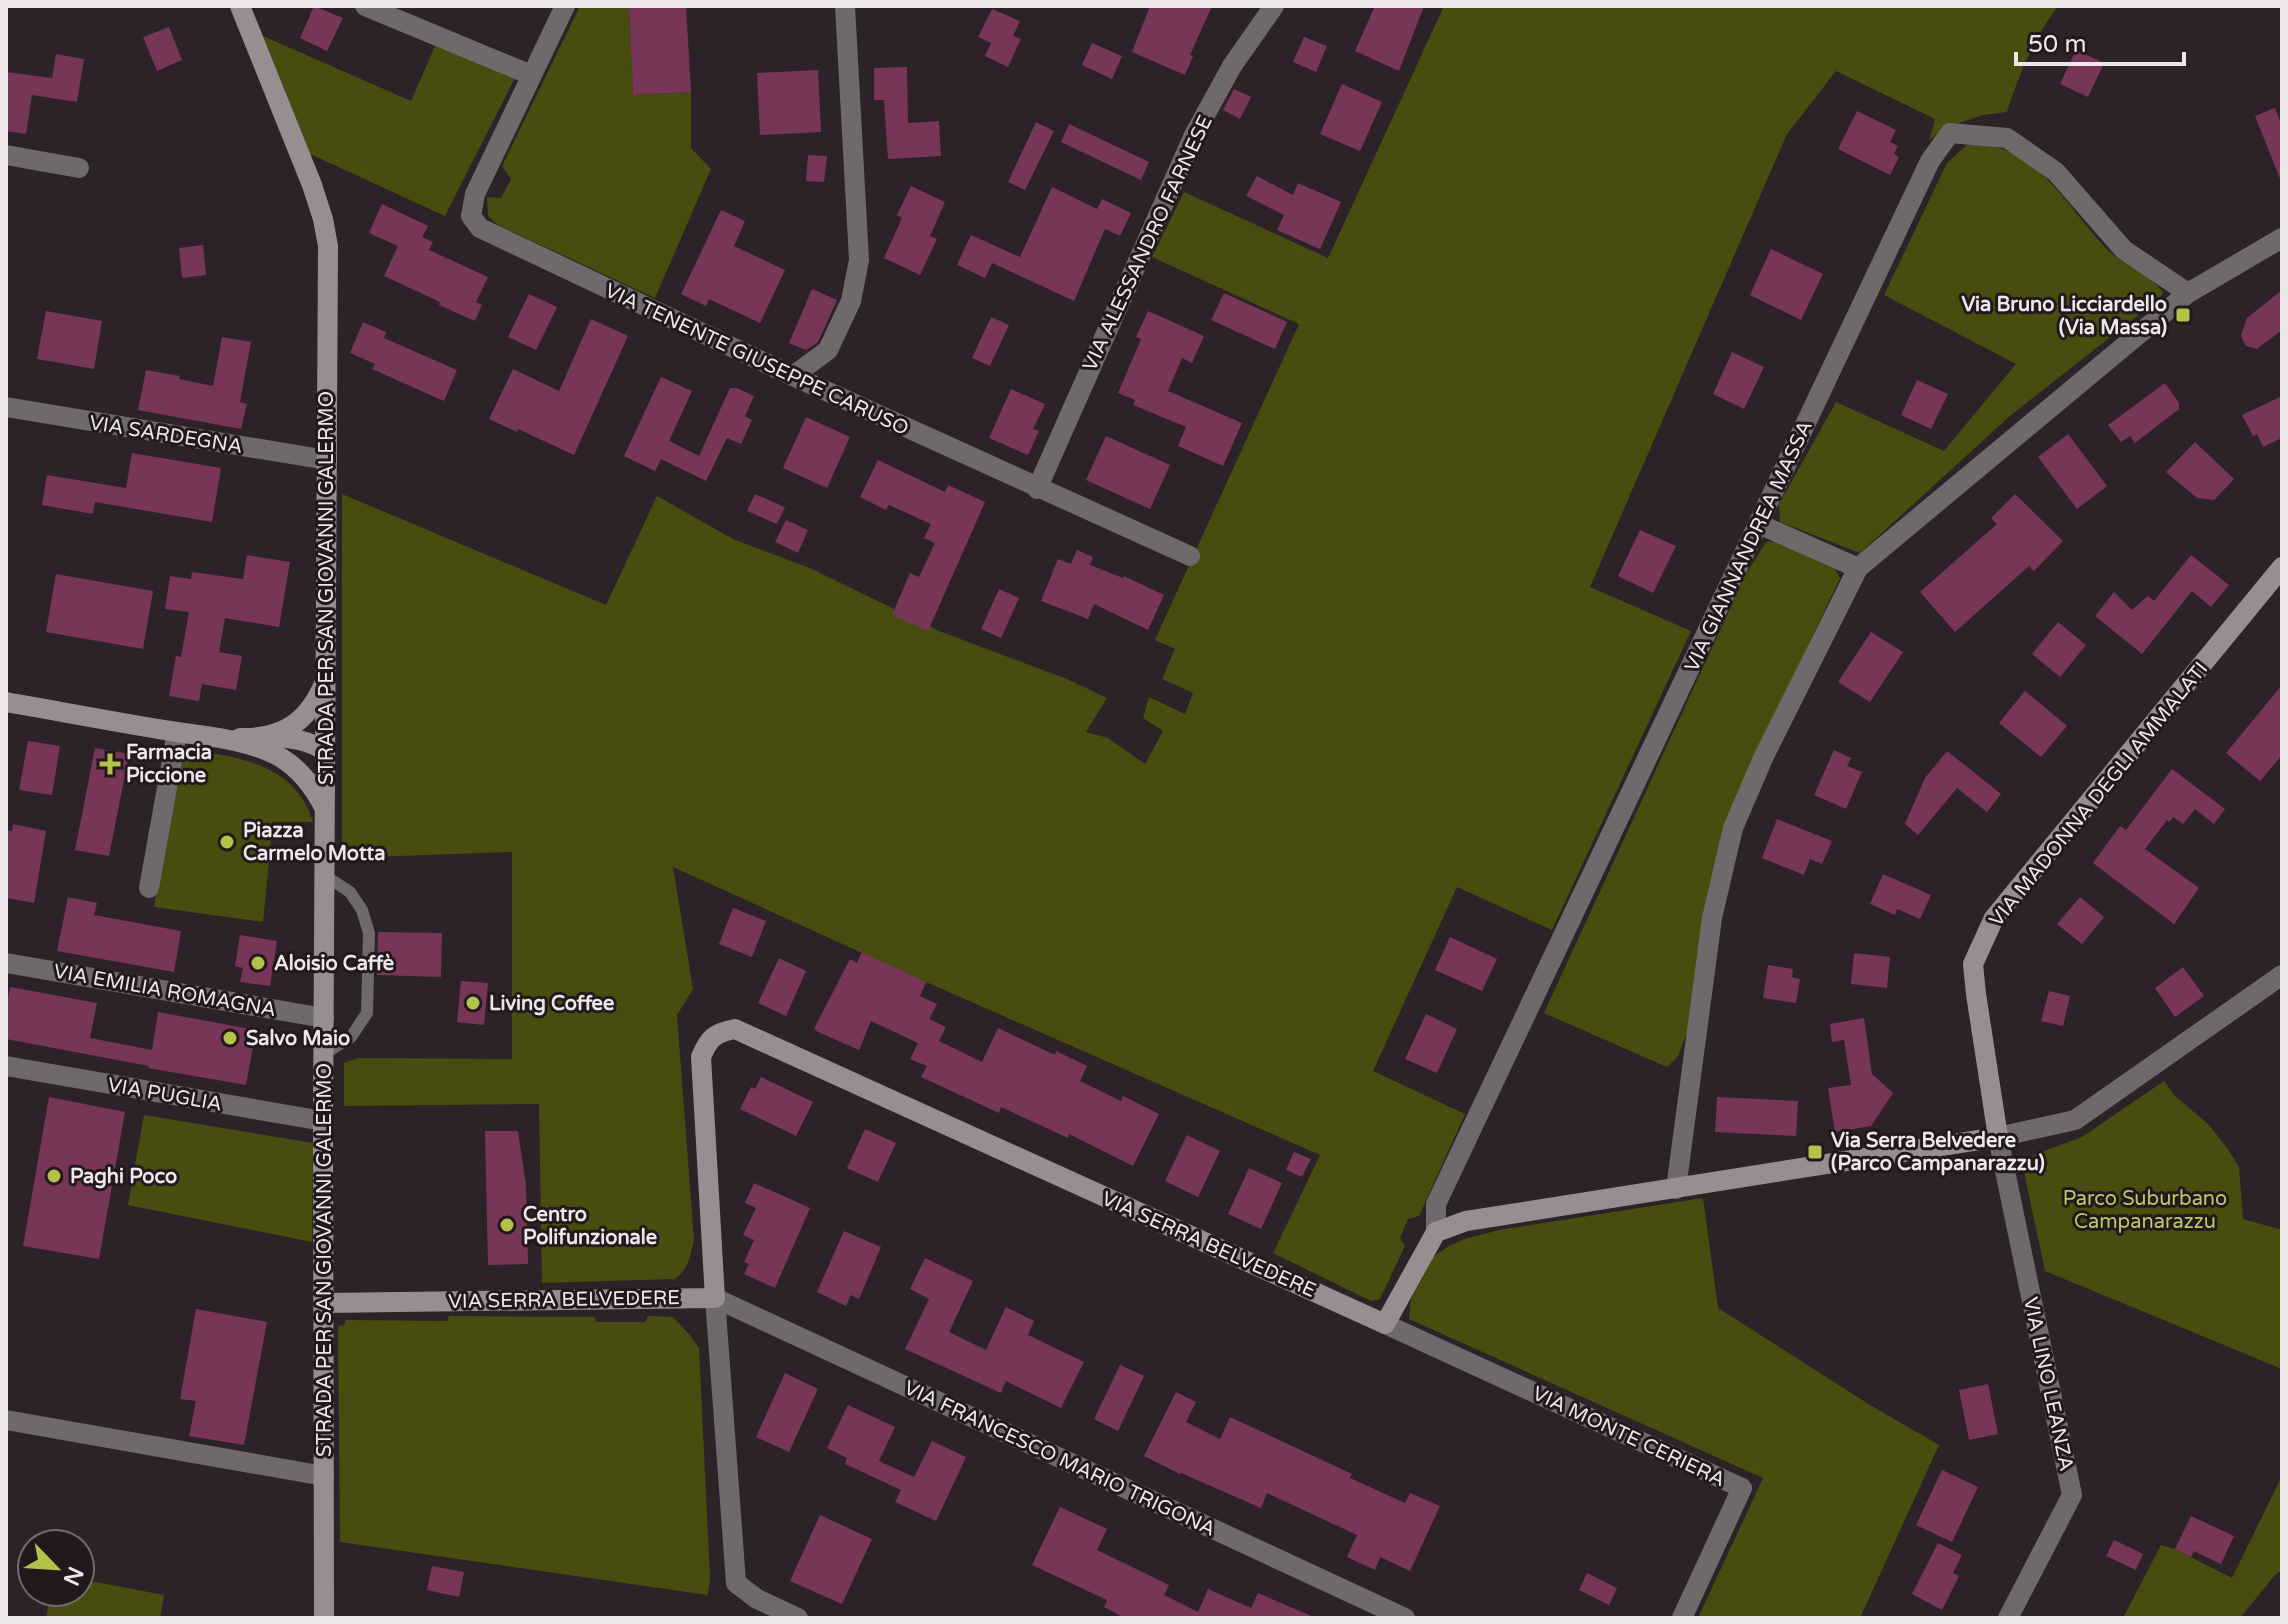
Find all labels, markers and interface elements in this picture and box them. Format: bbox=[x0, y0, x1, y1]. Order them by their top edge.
scale bar bbox=[2016, 16, 2184, 66]
text: 50 m bbox=[2028, 30, 2086, 59]
street label: VIA ALESSANDRO FARNESE bbox=[1078, 112, 1218, 375]
street label: VIA TENENTE GIUSEPPE CARUSO bbox=[601, 279, 912, 441]
place label: Via Bruno Licciardello (Via Massa) bbox=[1961, 293, 2167, 340]
marker: Via Bruno Licciardello (Via Massa) bbox=[2174, 306, 2192, 324]
street label: STRADA PER SAN GIOVANNI GALERMO bbox=[315, 391, 339, 785]
street label: VIA SARDEGNA bbox=[87, 411, 244, 459]
street label: VIA GIANNANDREA MASSA bbox=[1680, 417, 1818, 676]
street label: VIA MADONNA DEGLI AMMALATI bbox=[1984, 657, 2213, 932]
place label: Farmacia Piccione bbox=[126, 741, 212, 788]
marker: Farmacia Piccione bbox=[101, 755, 119, 773]
place label: Piazza Carmelo Motta bbox=[243, 819, 385, 866]
marker: Piazza Carmelo Motta bbox=[218, 833, 236, 851]
place label: Aloisio Caffè bbox=[274, 952, 394, 976]
marker: Aloisio Caffè bbox=[249, 954, 267, 972]
street label: VIA EMILIA ROMAGNA bbox=[52, 960, 278, 1022]
place label: Living Coffee bbox=[489, 992, 614, 1016]
marker: Living Coffee bbox=[464, 994, 482, 1012]
place label: Salvo Maio bbox=[246, 1027, 350, 1051]
marker: Salvo Maio bbox=[221, 1029, 239, 1047]
street label: STRADA PER SAN GIOVANNI GALERMO bbox=[313, 1063, 337, 1457]
street label: VIA PUGLIA bbox=[106, 1073, 224, 1117]
place label: Via Serra Belvedere (Parco Campanarazzu) bbox=[1831, 1129, 2045, 1176]
marker: Via Serra Belvedere (Parco Campanarazzu) bbox=[1806, 1143, 1824, 1161]
place label: Paghi Poco bbox=[70, 1165, 177, 1189]
marker: Paghi Poco bbox=[45, 1167, 63, 1185]
street label: VIA SERRA BELVEDERE bbox=[1098, 1187, 1319, 1303]
park label: Parco Suburbano Campanarazzu bbox=[2063, 1187, 2227, 1234]
place label: Centro Polifunzionale bbox=[523, 1203, 657, 1250]
marker: Centro Polifunzionale bbox=[498, 1216, 516, 1234]
street label: VIA SERRA BELVEDERE bbox=[448, 1286, 680, 1314]
street label: VIA LINO LEANZA bbox=[2018, 1295, 2078, 1473]
street label: VIA FRANCESCO MARIO TRIGONA bbox=[900, 1376, 1219, 1542]
street label: VIA MONTE CERIERA bbox=[1528, 1382, 1729, 1492]
north arrow bbox=[16, 1528, 96, 1608]
text: N bbox=[58, 1563, 89, 1590]

